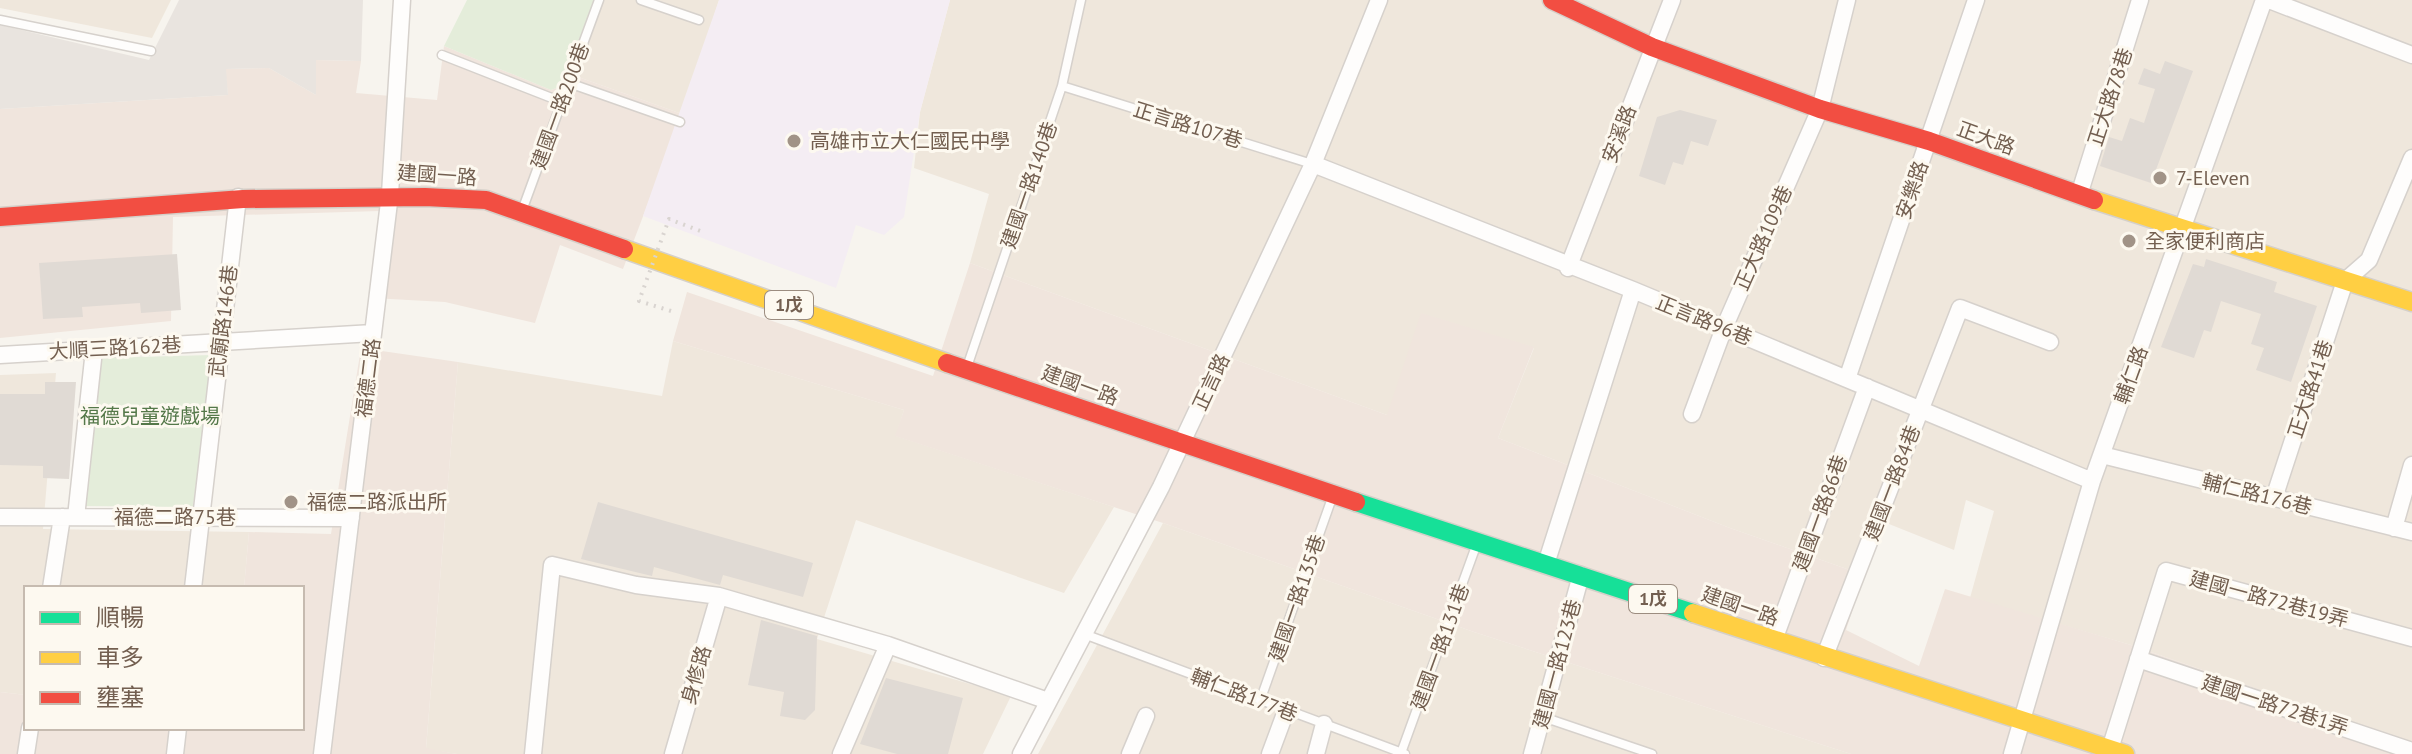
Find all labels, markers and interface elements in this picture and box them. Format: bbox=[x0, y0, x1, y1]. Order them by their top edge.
street label: 建國一路200巷 bbox=[525, 39, 595, 173]
street label: 正大路78巷 bbox=[2082, 45, 2138, 149]
street label: 正言路107巷 bbox=[1130, 96, 1246, 154]
street label: 安溪路 bbox=[1596, 101, 1642, 167]
street label: 正大路 bbox=[1953, 116, 2019, 160]
street label: 建國一路140巷 bbox=[995, 118, 1063, 252]
place label: 高雄市立大仁國民中學 bbox=[810, 128, 1010, 154]
marker: 高雄市立大仁國民中學 bbox=[785, 132, 803, 150]
street label: 安樂路 bbox=[1890, 157, 1934, 223]
street label: 建國一路 bbox=[396, 159, 478, 191]
place label: 7-Eleven bbox=[2176, 165, 2250, 191]
marker: 7-Eleven bbox=[2151, 169, 2169, 187]
street label: 正大路109巷 bbox=[1728, 181, 1798, 295]
place label: 全家便利商店 bbox=[2145, 228, 2265, 254]
marker: 全家便利商店 bbox=[2120, 232, 2138, 250]
street label: 武廟路146巷 bbox=[203, 263, 243, 379]
street label: 正言路96巷 bbox=[1652, 289, 1756, 351]
road number: 1戊 bbox=[765, 291, 813, 319]
street label: 大順三路162巷 bbox=[48, 332, 182, 364]
street label: 福德二路 bbox=[350, 337, 386, 419]
street label: 正大路41巷 bbox=[2282, 337, 2338, 441]
street label: 輔仁路 bbox=[2109, 342, 2153, 408]
street label: 正言路 bbox=[1187, 349, 1235, 415]
street label: 建國一路 bbox=[1038, 359, 1122, 411]
park label: 福德兒童遊戲場 bbox=[80, 403, 220, 429]
street label: 建國一路84巷 bbox=[1858, 421, 1926, 545]
street label: 建國一路86巷 bbox=[1787, 451, 1853, 575]
street label: 輔仁路176巷 bbox=[2199, 468, 2315, 520]
place label: 福德二路派出所 bbox=[307, 489, 447, 515]
marker: 福德二路派出所 bbox=[282, 493, 300, 511]
street label: 福德二路75巷 bbox=[114, 504, 236, 530]
street label: 建國一路135巷 bbox=[1263, 531, 1331, 665]
street label: 建國一路72巷19弄 bbox=[2187, 565, 2351, 633]
street label: 建國一路131巷 bbox=[1405, 580, 1475, 714]
street label: 建國一路 bbox=[1698, 581, 1782, 631]
road number: 1戊 bbox=[1629, 585, 1677, 613]
legend bbox=[24, 586, 304, 730]
street label: 建國一路123巷 bbox=[1527, 597, 1587, 731]
text: 順暢 bbox=[96, 602, 144, 633]
text: 車多 bbox=[96, 642, 144, 673]
street label: 身修路 bbox=[675, 643, 717, 707]
street label: 輔仁路177巷 bbox=[1187, 663, 1301, 727]
street label: 建國一路72巷1弄 bbox=[2198, 669, 2352, 741]
text: 壅塞 bbox=[96, 682, 144, 713]

